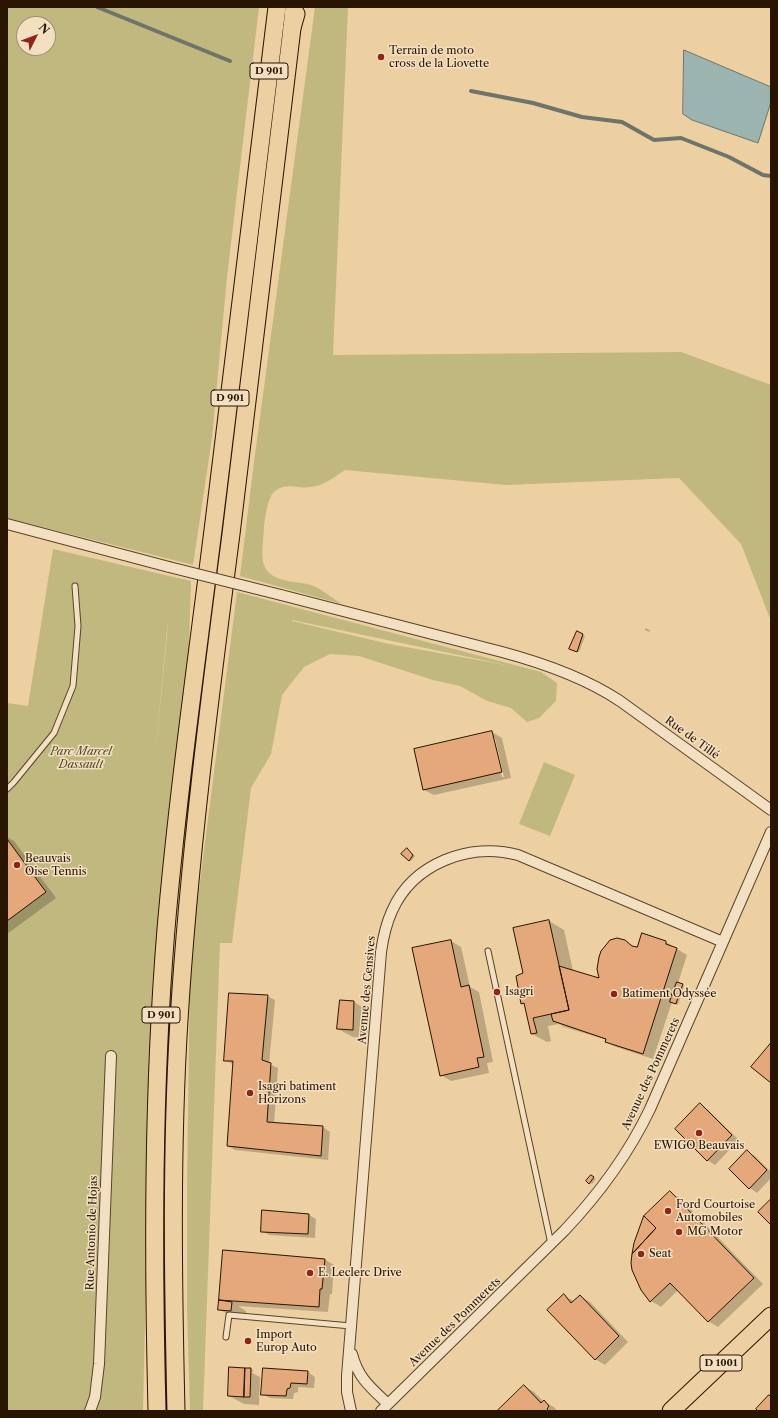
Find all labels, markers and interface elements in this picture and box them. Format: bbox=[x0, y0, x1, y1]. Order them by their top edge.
north arrow bbox=[16, 16, 56, 56]
text: N bbox=[36, 20, 53, 37]
place label: Terrain de moto cross de la Liovette bbox=[389, 44, 489, 70]
marker: Terrain de moto cross de la Liovette bbox=[376, 52, 386, 62]
road number: D 901 bbox=[250, 63, 288, 79]
road number: D 901 bbox=[211, 390, 249, 406]
street label: Rue de Tillé bbox=[662, 714, 722, 762]
park label: Parc Marcel Dassault bbox=[50, 745, 112, 771]
place label: Beauvais Oise Tennis bbox=[25, 852, 87, 878]
marker: Beauvais Oise Tennis bbox=[12, 860, 22, 870]
street label: Avenue des Censives bbox=[356, 935, 378, 1045]
place label: Isagri bbox=[505, 985, 533, 999]
marker: Isagri bbox=[492, 987, 502, 997]
place label: Batiment Odyssée bbox=[622, 987, 716, 1001]
marker: Batiment Odyssée bbox=[609, 989, 619, 999]
road number: D 901 bbox=[142, 1007, 180, 1023]
street label: Avenue des Pommerets bbox=[619, 1016, 683, 1132]
place label: Isagri batiment Horizons bbox=[258, 1080, 336, 1106]
marker: Isagri batiment Horizons bbox=[245, 1088, 255, 1098]
marker: EWIGO Beauvais bbox=[694, 1128, 704, 1138]
place label: EWIGO Beauvais bbox=[654, 1139, 744, 1153]
street label: Rue Antonio de Hojas bbox=[83, 1175, 101, 1291]
place label: Ford Courtoise Automobiles bbox=[676, 1198, 755, 1224]
marker: Ford Courtoise Automobiles bbox=[663, 1206, 673, 1216]
place label: MG Motor bbox=[687, 1225, 743, 1239]
marker: MG Motor bbox=[674, 1227, 684, 1237]
place label: Seat bbox=[649, 1247, 671, 1261]
marker: Seat bbox=[636, 1249, 646, 1259]
place label: E. Leclerc Drive bbox=[318, 1266, 402, 1280]
marker: E. Leclerc Drive bbox=[305, 1268, 315, 1278]
street label: Avenue des Pommerets bbox=[406, 1275, 504, 1369]
place label: Import Europ Auto bbox=[256, 1328, 317, 1354]
marker: Import Europ Auto bbox=[243, 1336, 253, 1346]
road number: D 1001 bbox=[700, 1355, 742, 1371]

